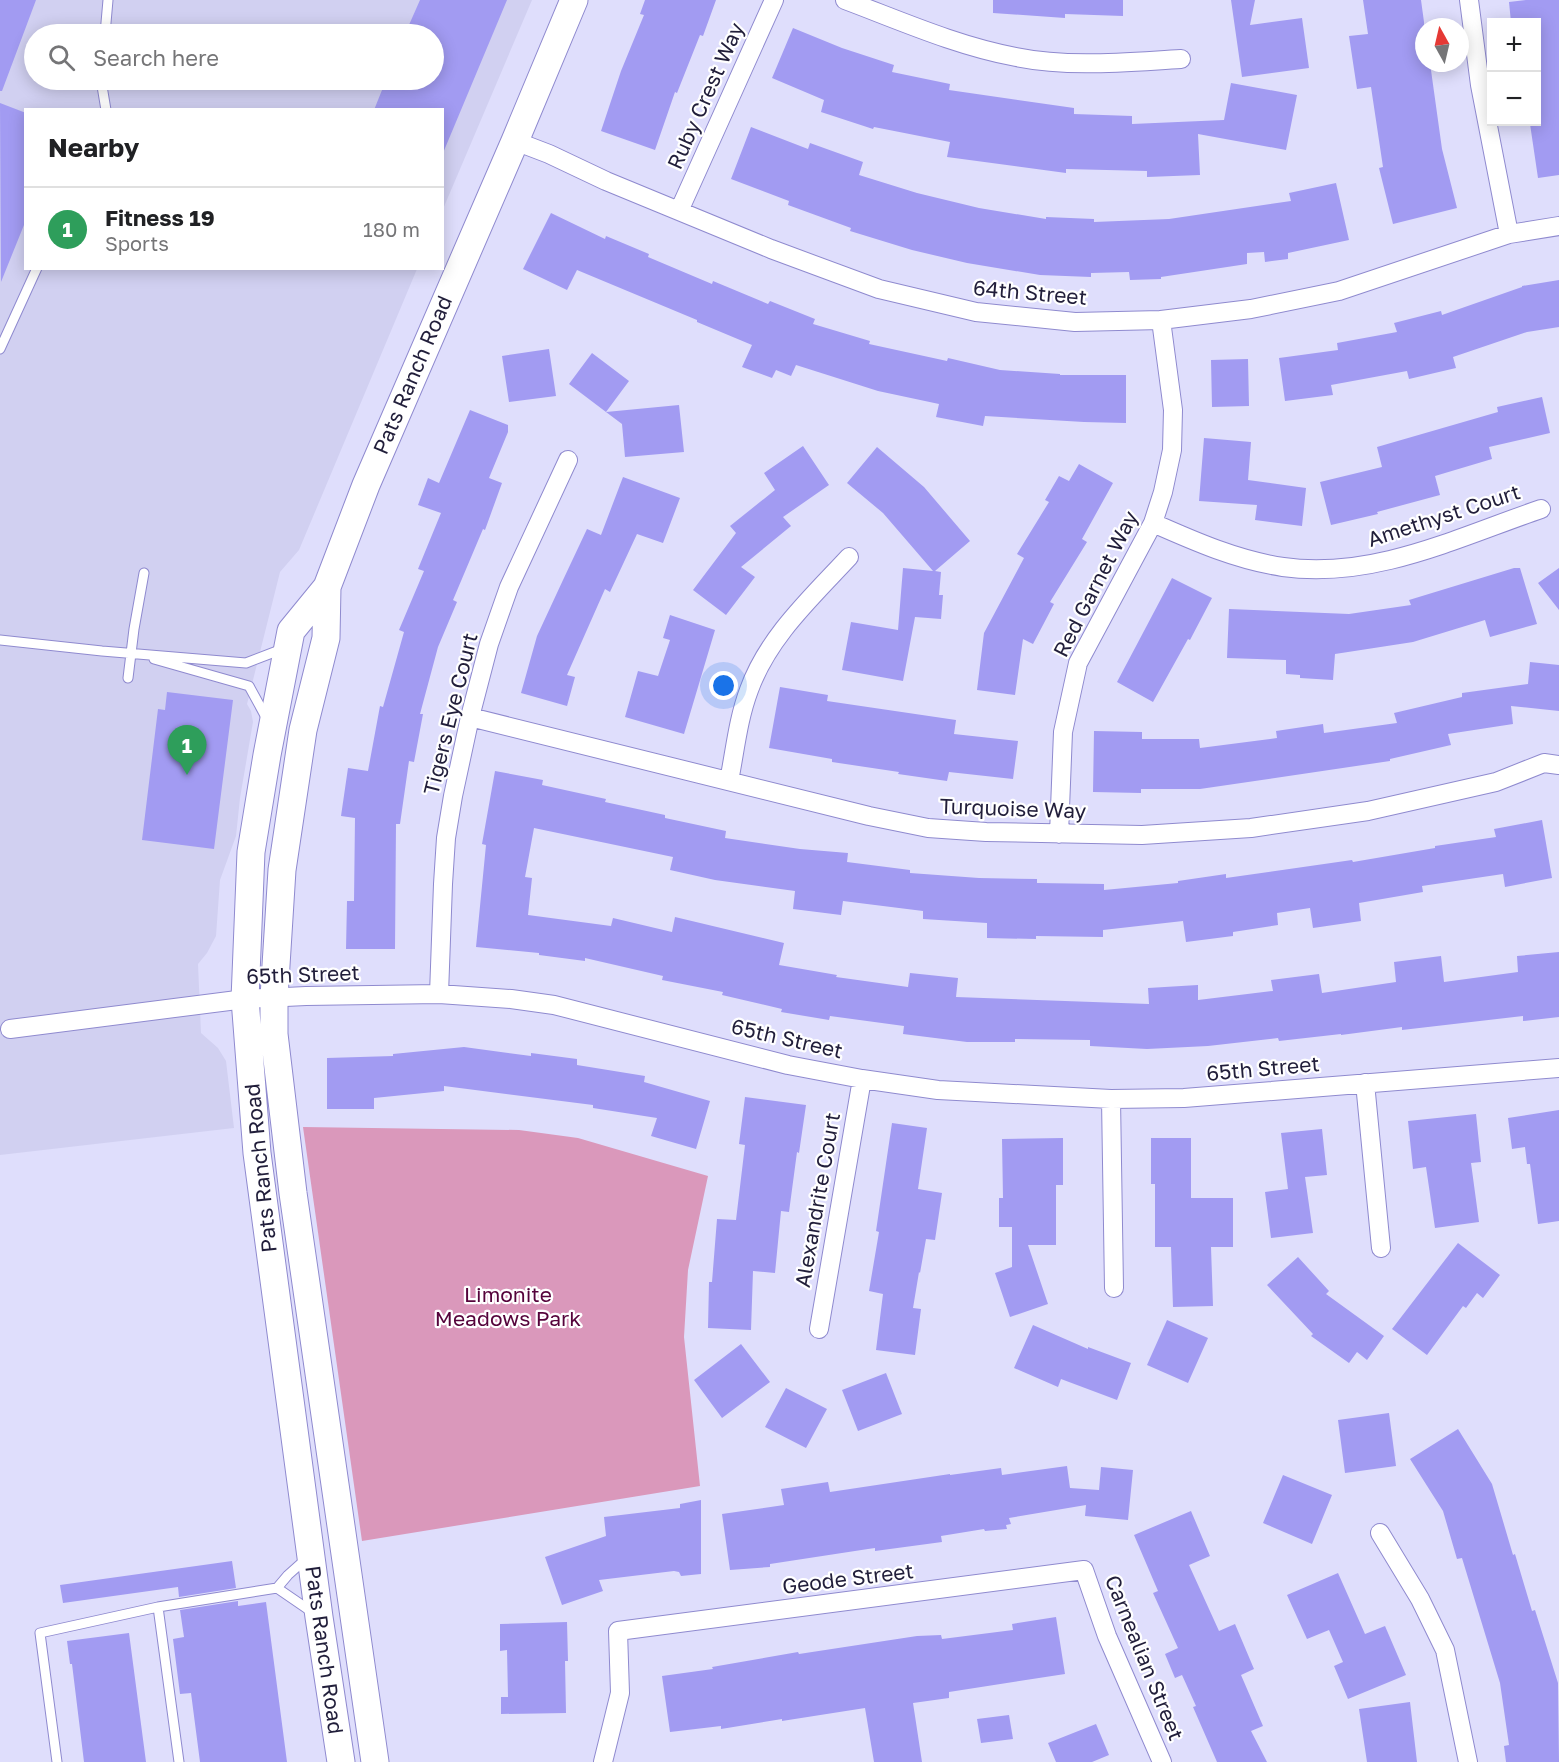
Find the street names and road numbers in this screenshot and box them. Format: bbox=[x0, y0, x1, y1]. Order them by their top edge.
street label: Ruby Crest Way bbox=[661, 18, 749, 173]
street label: 64th Street bbox=[972, 274, 1088, 310]
street label: Pats Ranch Road bbox=[367, 291, 457, 458]
street label: Amethyst Court bbox=[1364, 478, 1523, 552]
street label: Red Garnet Way bbox=[1047, 506, 1143, 661]
street label: Tigers Eye Court bbox=[417, 630, 483, 798]
street label: Turquoise Way bbox=[939, 792, 1087, 824]
street label: 65th Street bbox=[246, 959, 360, 989]
street label: 65th Street bbox=[729, 1013, 846, 1063]
street label: 65th Street bbox=[1205, 1050, 1321, 1086]
street label: Pats Ranch Road bbox=[238, 1082, 282, 1254]
street label: Alexandrite Court bbox=[789, 1110, 845, 1289]
street label: Geode Street bbox=[781, 1557, 915, 1599]
street label: Pats Ranch Road bbox=[300, 1564, 350, 1736]
street label: Carnealian Street bbox=[1100, 1571, 1190, 1744]

